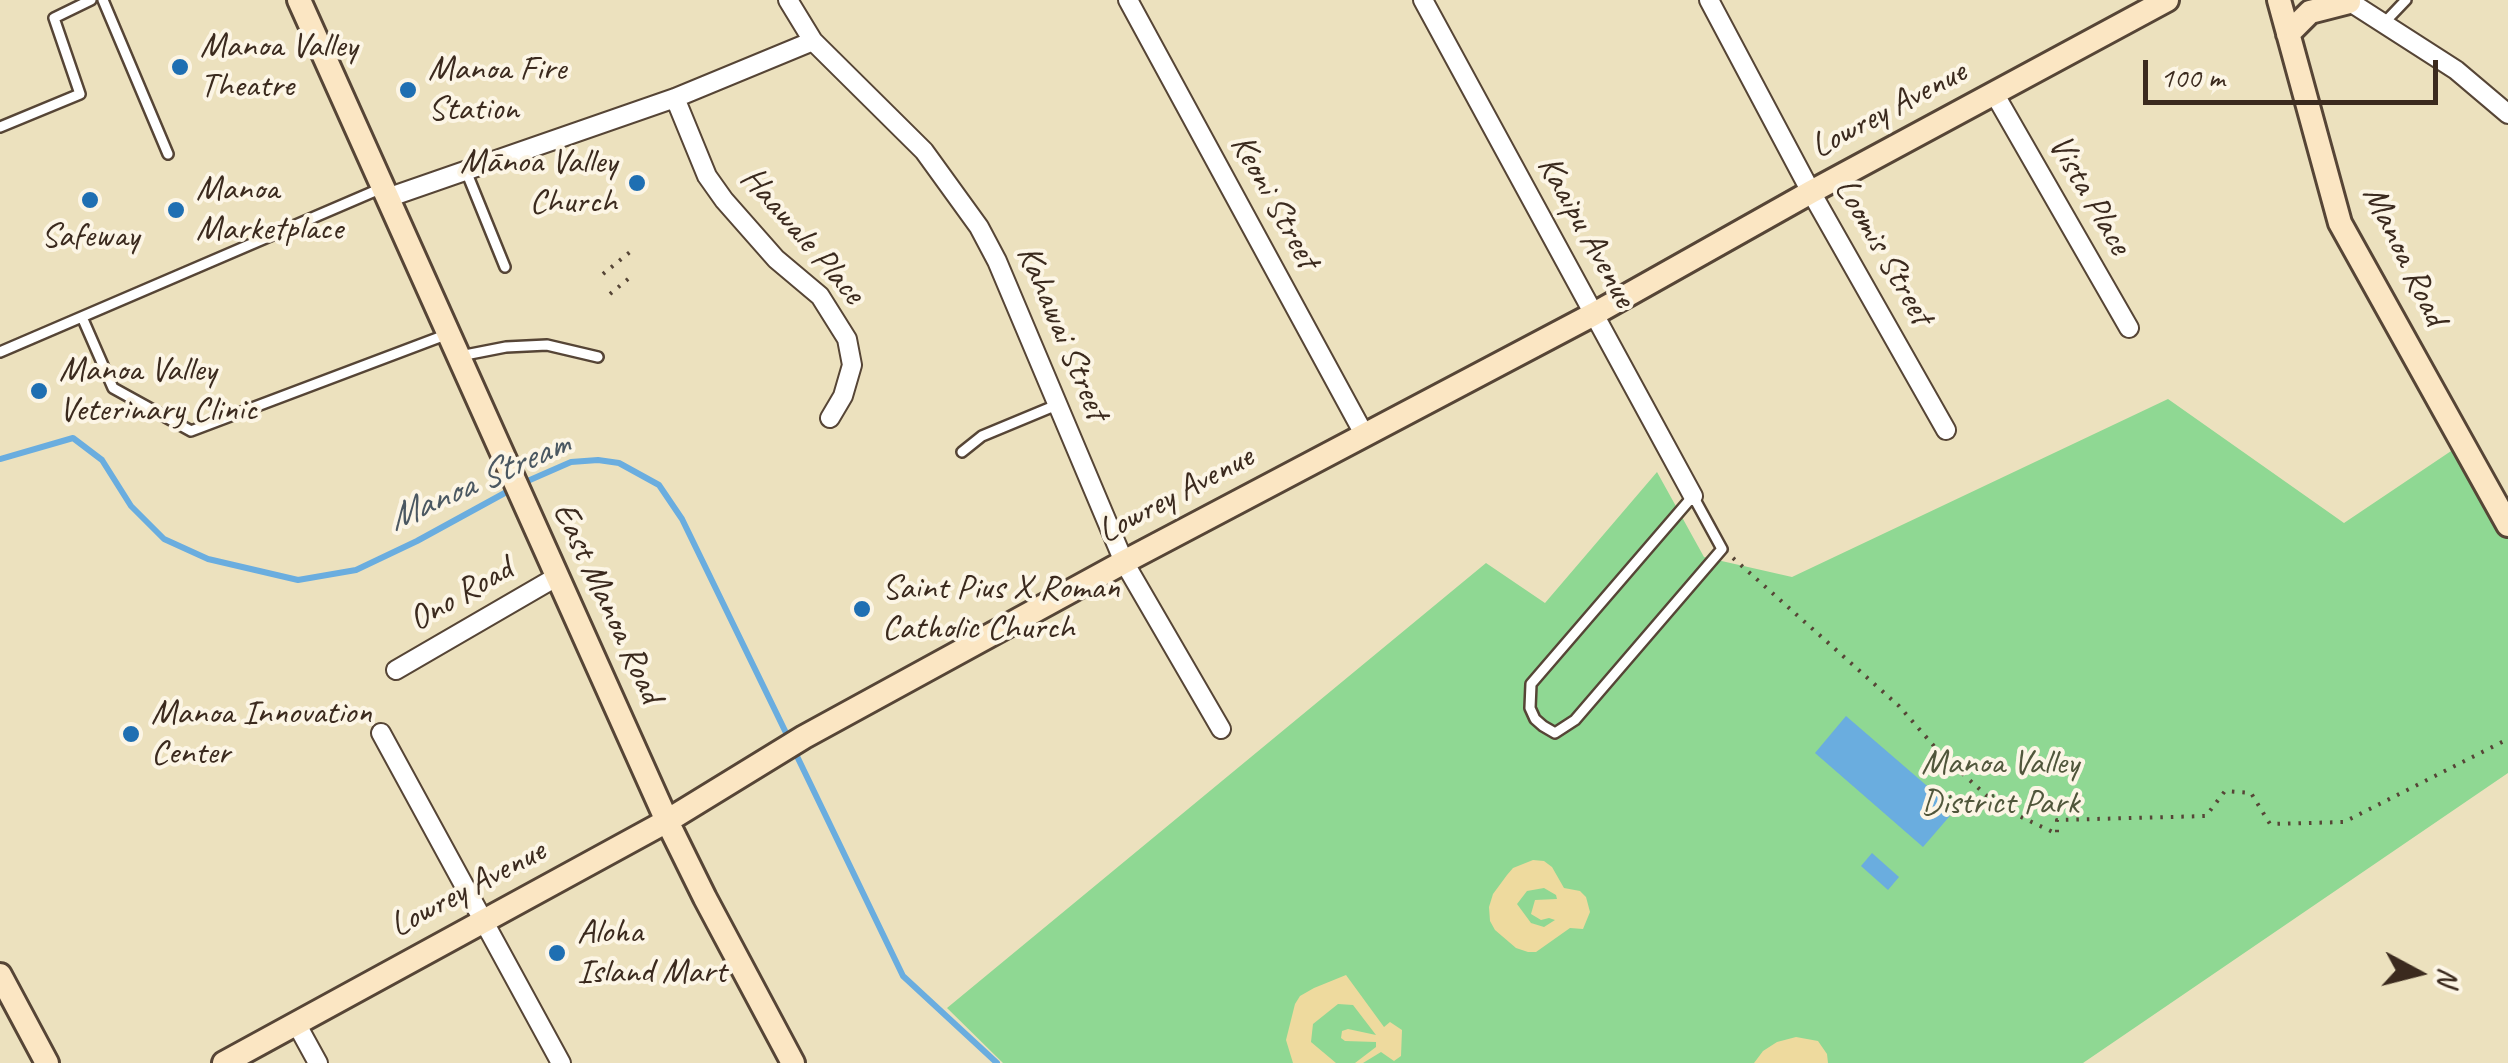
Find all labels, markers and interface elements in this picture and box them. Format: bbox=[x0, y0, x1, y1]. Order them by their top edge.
place label: Manoa Valley Theatre bbox=[200, 26, 357, 108]
scale bar bbox=[2148, 40, 2443, 102]
place label: Manoa Fire Station bbox=[428, 49, 566, 131]
street label: Lowrey Avenue bbox=[1804, 52, 1974, 168]
marker: Manoa Valley Theatre bbox=[169, 56, 191, 78]
text: 100 m bbox=[2160, 58, 2225, 96]
marker: Manoa Fire Station bbox=[397, 79, 419, 101]
street label: Keoni Street bbox=[1220, 128, 1328, 276]
street label: Vista Place bbox=[2038, 128, 2140, 262]
place label: Mānoa Valley Church bbox=[460, 142, 617, 224]
street label: Kaaipu Avenue bbox=[1527, 149, 1645, 315]
street label: Haawale Place bbox=[731, 159, 873, 313]
place label: Manoa Marketplace bbox=[196, 169, 343, 251]
street label: Loomis Street bbox=[1824, 171, 1942, 333]
marker: Mānoa Valley Church bbox=[626, 172, 648, 194]
street label: Manoa Road bbox=[2352, 179, 2456, 333]
marker: Safeway bbox=[79, 189, 101, 211]
marker: Manoa Marketplace bbox=[165, 199, 187, 221]
place label: Safeway bbox=[41, 216, 139, 258]
street label: Kahawai Street bbox=[1006, 240, 1118, 426]
place label: Manoa Valley Veterinary Clinic bbox=[59, 350, 257, 432]
marker: Manoa Valley Veterinary Clinic bbox=[28, 380, 50, 402]
water label: Manoa Stream bbox=[381, 422, 577, 542]
street label: Lowrey Avenue bbox=[1091, 437, 1261, 553]
street label: East Manoa Road bbox=[542, 496, 672, 710]
street label: Ono Road bbox=[402, 549, 520, 641]
place label: Saint Pius X Roman Catholic Church bbox=[882, 568, 1120, 650]
marker: Saint Pius X Roman Catholic Church bbox=[851, 598, 873, 620]
place label: Manoa Innovation Center bbox=[151, 693, 372, 775]
marker: Manoa Innovation Center bbox=[120, 723, 142, 745]
park label: Manoa Valley District Park bbox=[1921, 743, 2079, 825]
street label: Lowrey Avenue bbox=[383, 831, 553, 947]
place label: Aloha Island Mart bbox=[577, 912, 726, 994]
north arrow bbox=[2368, 923, 2468, 1023]
marker: Aloha Island Mart bbox=[546, 942, 568, 964]
text: N bbox=[2430, 966, 2467, 987]

